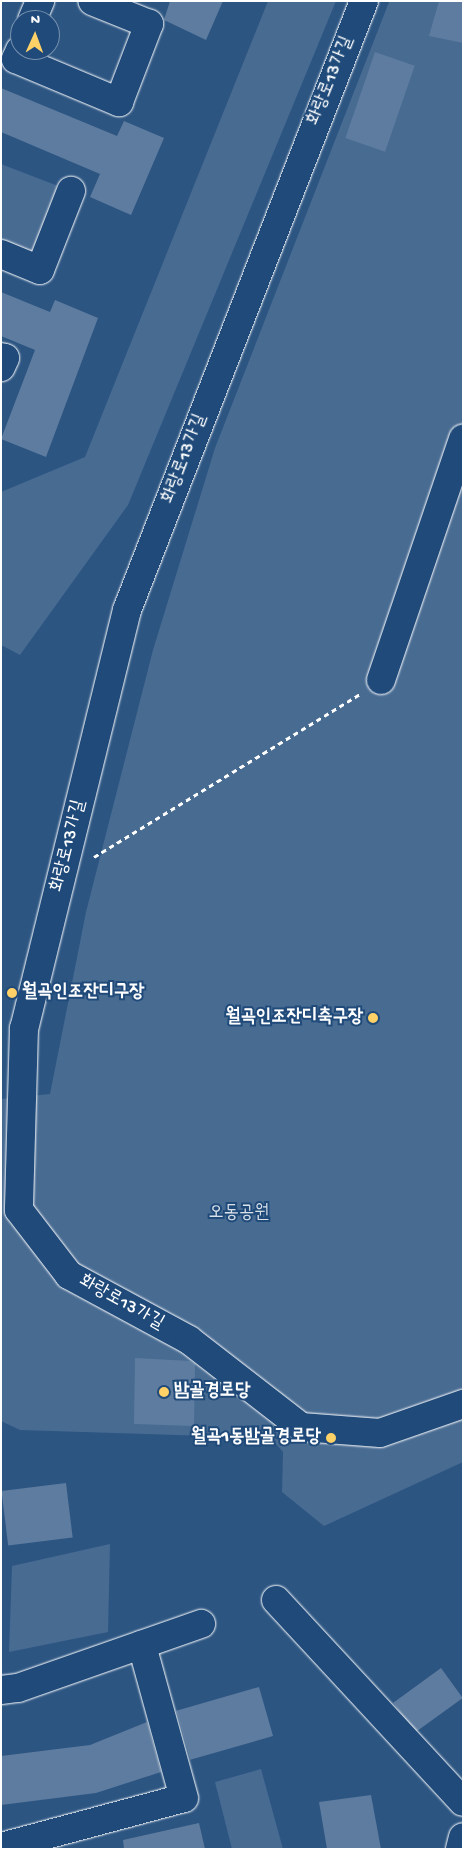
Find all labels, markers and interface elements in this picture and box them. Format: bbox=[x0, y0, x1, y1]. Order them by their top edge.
north arrow bbox=[10, 10, 60, 60]
text: N bbox=[31, 12, 40, 29]
street label: 화랑로13가길 bbox=[303, 33, 359, 129]
street label: 화랑로13가길 bbox=[158, 411, 212, 507]
street label: 화랑로13가길 bbox=[47, 798, 91, 894]
place label: 월곡인조잔디구장 bbox=[22, 982, 144, 1004]
marker: 월곡인조잔디구장 bbox=[6, 987, 18, 999]
place label: 월곡인조잔디축구장 bbox=[225, 1007, 363, 1029]
marker: 월곡인조잔디축구장 bbox=[367, 1012, 379, 1024]
park label: 오동공원 bbox=[208, 1203, 270, 1225]
street label: 화랑로13가길 bbox=[74, 1270, 168, 1336]
place label: 밤골경로당 bbox=[174, 1381, 250, 1403]
marker: 밤골경로당 bbox=[158, 1386, 170, 1398]
place label: 월곡1동밤골경로당 bbox=[191, 1427, 321, 1449]
marker: 월곡1동밤골경로당 bbox=[325, 1432, 337, 1444]

